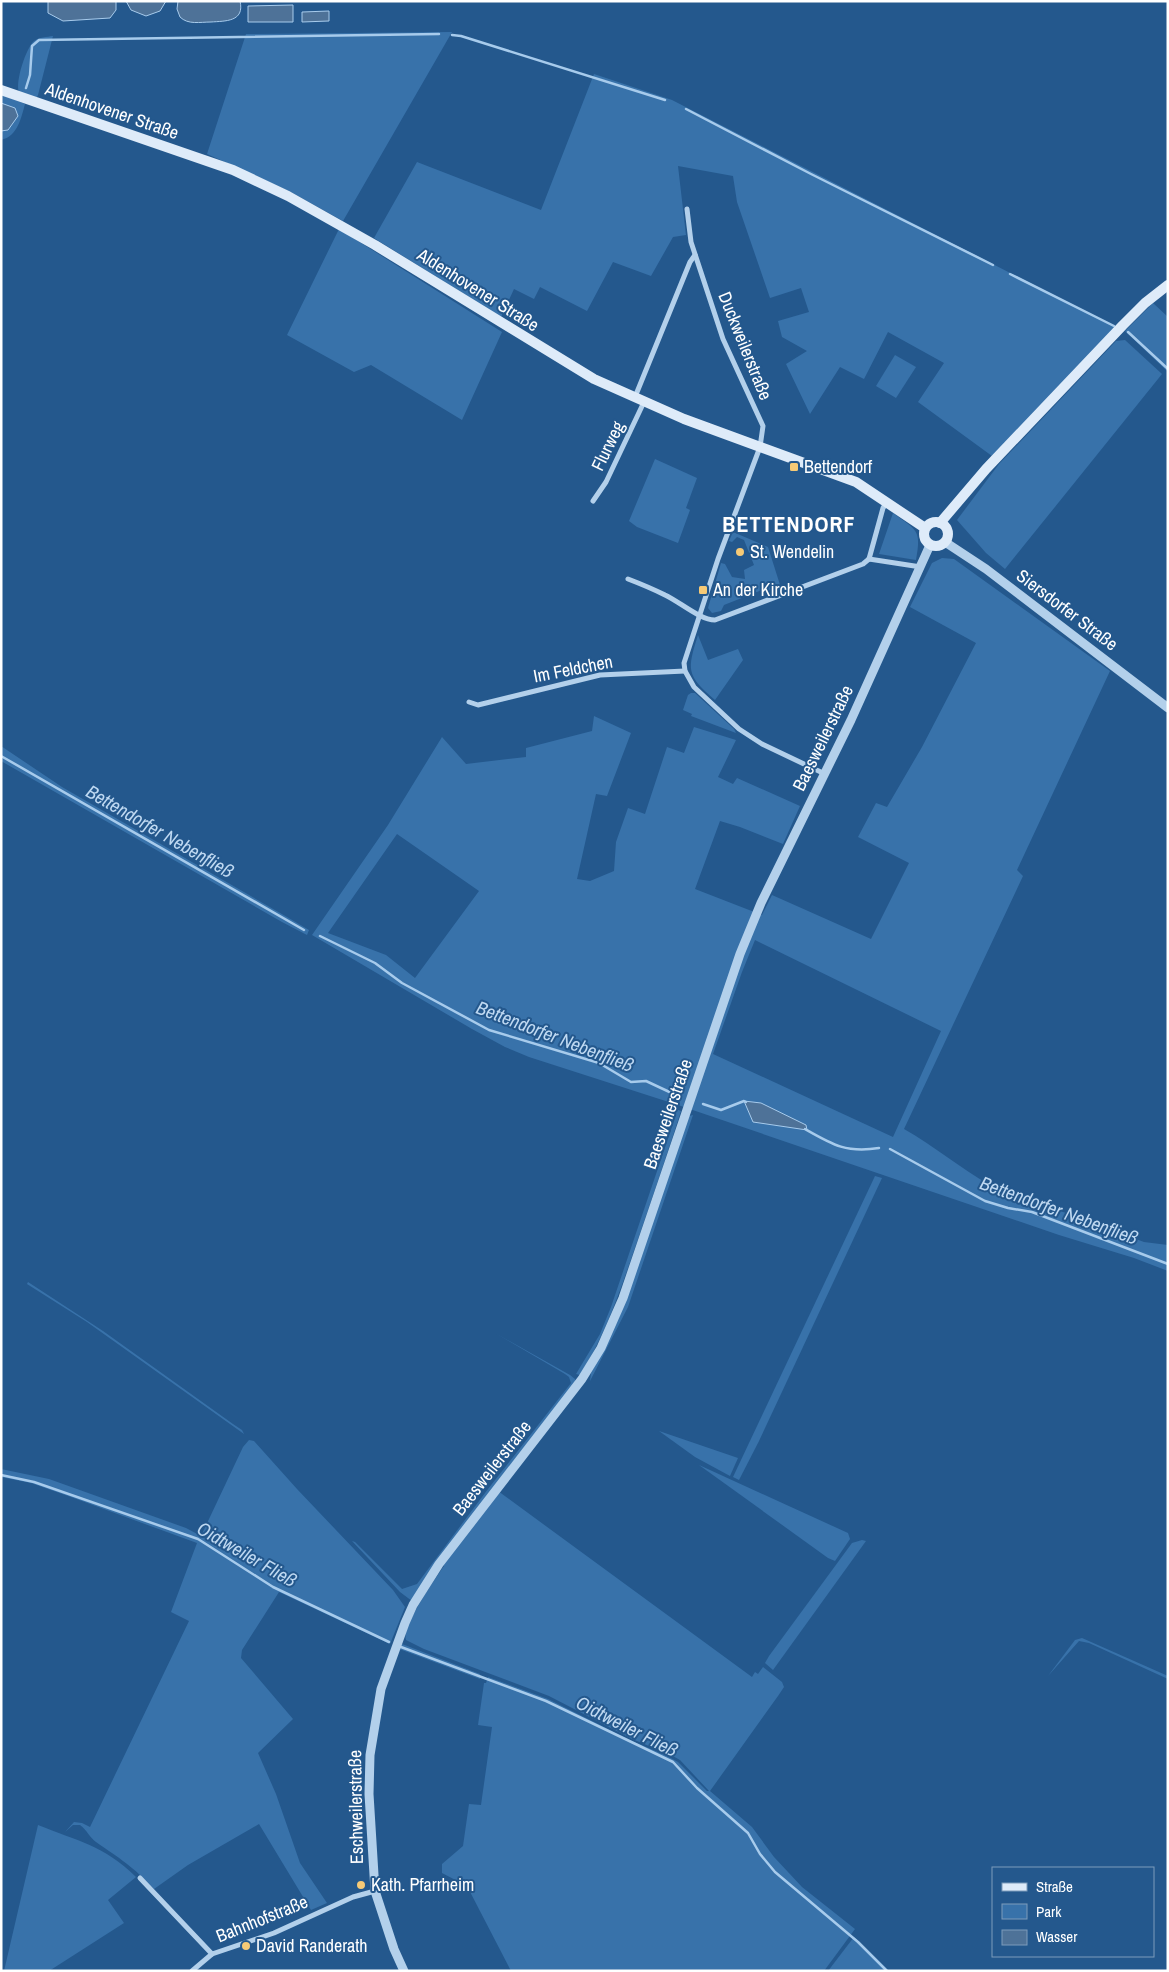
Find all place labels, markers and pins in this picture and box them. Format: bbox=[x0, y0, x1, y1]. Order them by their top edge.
place label: Bettendorf bbox=[804, 454, 873, 479]
marker: Bettendorf bbox=[788, 461, 800, 473]
place label: St. Wendelin bbox=[750, 539, 834, 564]
marker: St. Wendelin bbox=[734, 546, 746, 558]
place label: An der Kirche bbox=[712, 577, 803, 602]
marker: An der Kirche bbox=[697, 584, 709, 596]
place label: Kath. Pfarrheim bbox=[371, 1872, 474, 1897]
marker: Kath. Pfarrheim bbox=[355, 1879, 367, 1891]
place label: David Randerath bbox=[256, 1933, 368, 1958]
marker: David Randerath bbox=[240, 1940, 252, 1952]

